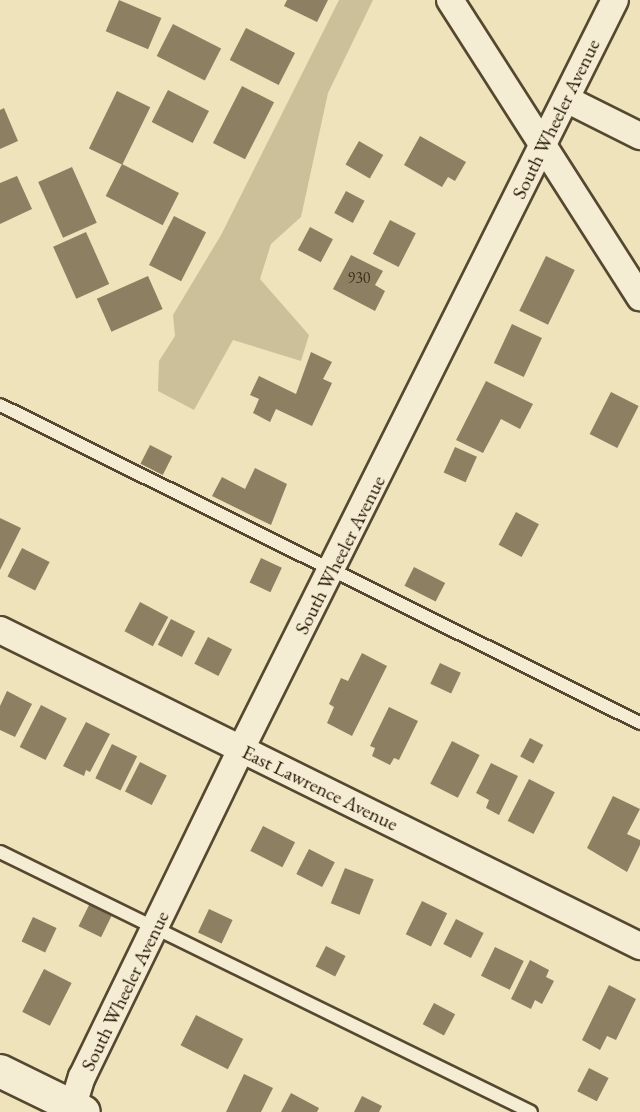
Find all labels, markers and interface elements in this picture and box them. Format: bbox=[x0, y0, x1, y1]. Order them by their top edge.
street label: South Wheeler Avenue bbox=[507, 35, 605, 203]
house number: 930 bbox=[347, 268, 371, 288]
street label: South Wheeler Avenue bbox=[290, 472, 390, 638]
street label: East Lawrence Avenue bbox=[238, 740, 402, 836]
street label: South Wheeler Avenue bbox=[76, 907, 174, 1075]

